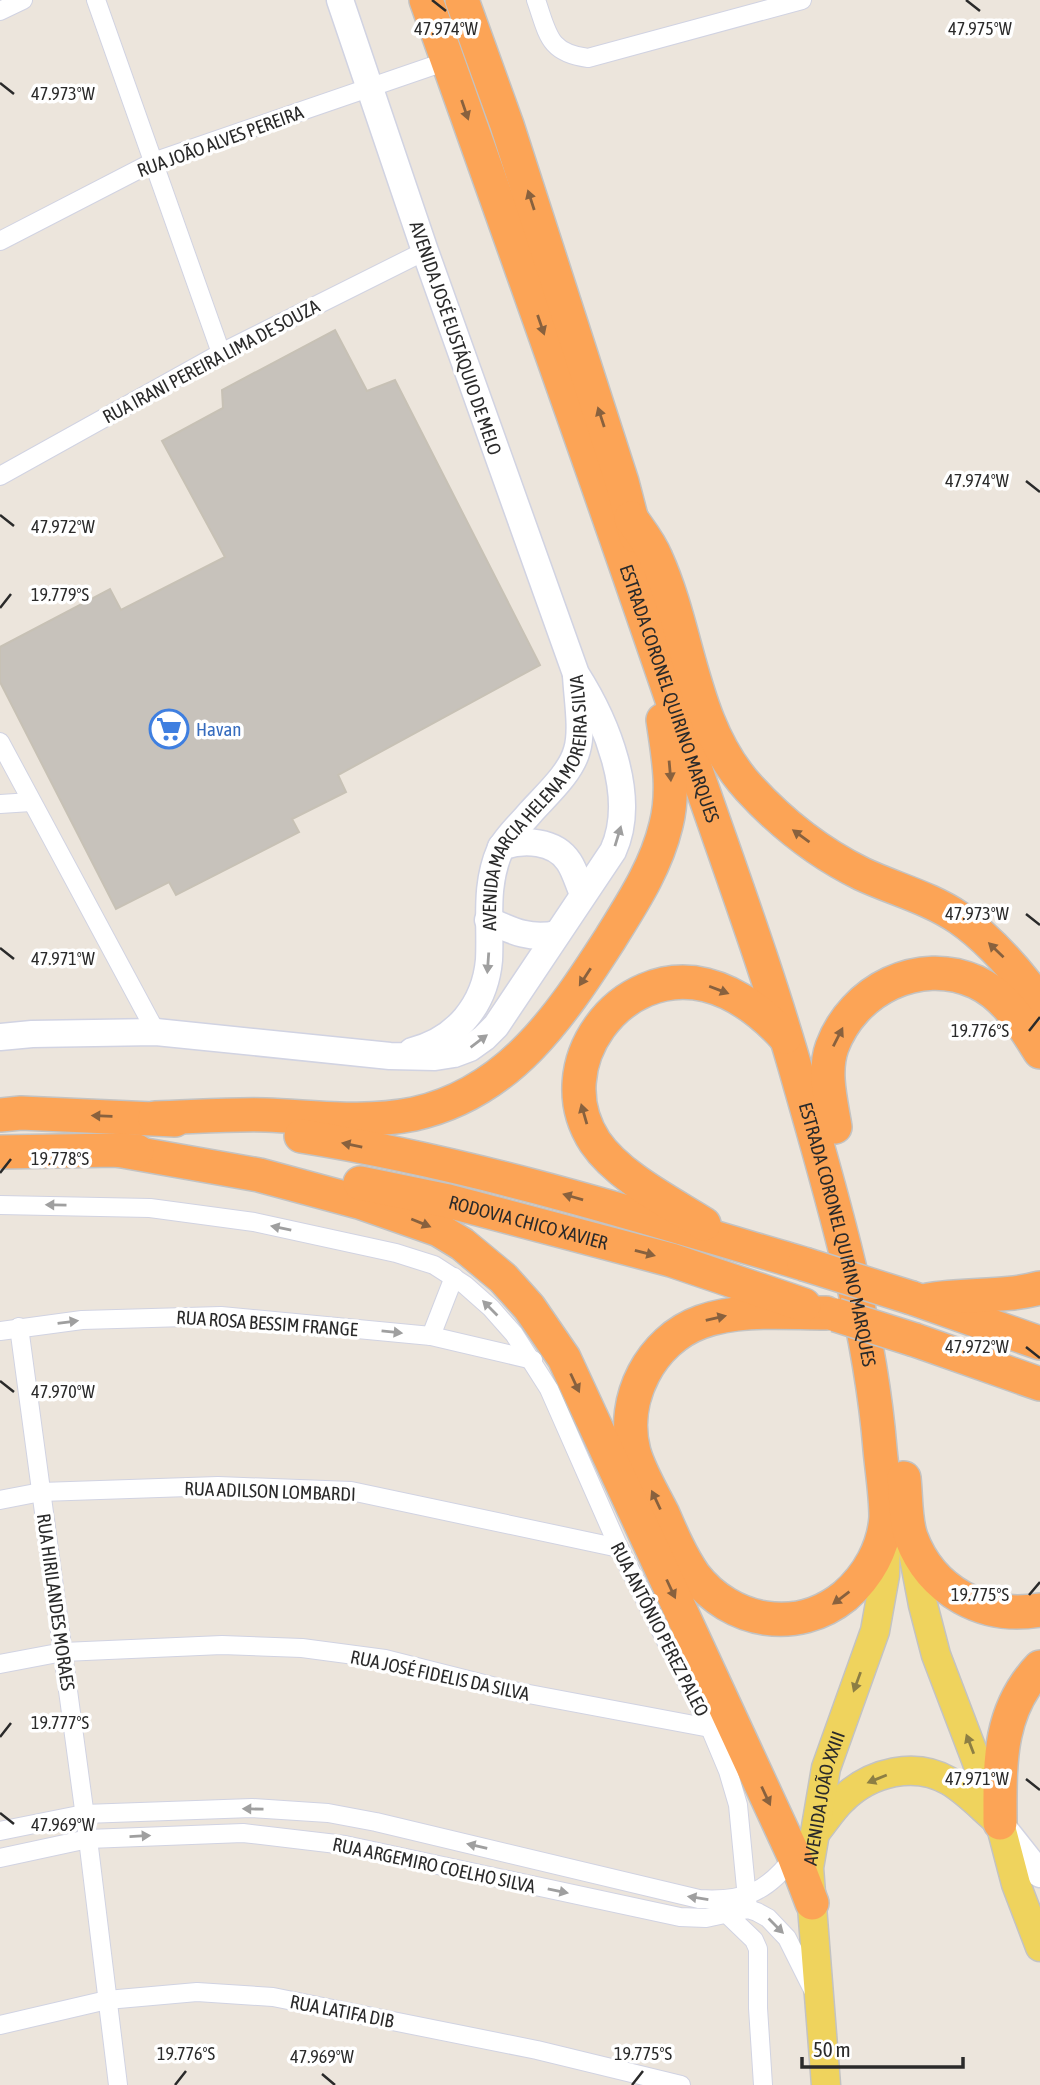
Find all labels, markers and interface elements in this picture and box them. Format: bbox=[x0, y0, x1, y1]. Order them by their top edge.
text: 47.974°W bbox=[414, 18, 478, 39]
text: 47.975°W bbox=[948, 18, 1012, 39]
text: 47.973°W bbox=[31, 83, 95, 104]
street label: RUA JOÃO ALVES PEREIRA bbox=[134, 100, 307, 181]
one-way arrow bbox=[460, 100, 471, 121]
one-way arrow bbox=[526, 190, 536, 211]
street label: AVENIDA JOSÉ EUSTÁQUIO DE MELO bbox=[406, 218, 506, 458]
street label: RUA IRANI PEREIRA LIMA DE SOUZA bbox=[99, 294, 324, 428]
one-way arrow bbox=[536, 315, 547, 336]
one-way arrow bbox=[595, 406, 606, 427]
text: 47.974°W bbox=[945, 470, 1009, 491]
text: 47.972°W bbox=[31, 516, 95, 537]
street label: ESTRADA CORONEL QUIRINO MARQUES bbox=[615, 562, 724, 825]
text: 19.779°S bbox=[31, 584, 89, 605]
street label: AVENIDA MARCIA HELENA MOREIRA SILVA bbox=[478, 673, 591, 931]
supermarket icon: Havan bbox=[148, 708, 190, 750]
place label: Havan bbox=[196, 718, 242, 740]
one-way arrow bbox=[665, 760, 676, 782]
one-way arrow bbox=[613, 825, 623, 846]
one-way arrow bbox=[792, 829, 810, 844]
text: 47.973°W bbox=[945, 903, 1009, 924]
one-way arrow bbox=[987, 942, 1004, 959]
text: 47.971°W bbox=[31, 948, 95, 969]
one-way arrow bbox=[482, 952, 493, 974]
one-way arrow bbox=[579, 967, 592, 987]
one-way arrow bbox=[708, 985, 729, 996]
text: 19.776°S bbox=[951, 1020, 1009, 1041]
one-way arrow bbox=[831, 1026, 843, 1046]
one-way arrow bbox=[470, 1033, 488, 1048]
street label: ESTRADA CORONEL QUIRINO MARQUES bbox=[795, 1100, 880, 1368]
one-way arrow bbox=[578, 1102, 589, 1124]
one-way arrow bbox=[91, 1111, 113, 1122]
one-way arrow bbox=[341, 1140, 363, 1151]
text: 19.778°S bbox=[31, 1148, 89, 1169]
street label: RODOVIA CHICO XAVIER bbox=[446, 1191, 611, 1254]
one-way arrow bbox=[563, 1192, 584, 1202]
one-way arrow bbox=[44, 1199, 66, 1211]
one-way arrow bbox=[411, 1218, 432, 1229]
one-way arrow bbox=[270, 1223, 292, 1234]
one-way arrow bbox=[635, 1249, 656, 1259]
one-way arrow bbox=[481, 1299, 498, 1316]
street label: RUA ROSA BESSIM FRANGE bbox=[175, 1306, 359, 1340]
one-way arrow bbox=[705, 1313, 727, 1324]
one-way arrow bbox=[57, 1316, 79, 1327]
one-way arrow bbox=[381, 1327, 403, 1338]
text: 47.972°W bbox=[945, 1336, 1009, 1357]
one-way arrow bbox=[569, 1373, 581, 1393]
text: 47.970°W bbox=[31, 1381, 95, 1402]
street label: RUA ADILSON LOMBARDI bbox=[184, 1477, 356, 1505]
one-way arrow bbox=[650, 1490, 662, 1510]
street label: RUA HIRILANDES MORAES bbox=[33, 1512, 79, 1692]
street label: RUA ANTÔNIO PEREZ PALEO bbox=[606, 1538, 714, 1720]
one-way arrow bbox=[666, 1579, 677, 1600]
text: 19.775°S bbox=[951, 1584, 1009, 1605]
one-way arrow bbox=[832, 1591, 851, 1605]
street label: RUA JOSÉ FIDELIS DA SILVA bbox=[348, 1645, 532, 1705]
one-way arrow bbox=[851, 1672, 862, 1693]
text: 19.777°S bbox=[31, 1712, 89, 1733]
street label: AVENIDA JOÃO XXIII bbox=[799, 1728, 849, 1867]
one-way arrow bbox=[964, 1733, 975, 1754]
text: 47.971°W bbox=[945, 1768, 1009, 1789]
one-way arrow bbox=[867, 1773, 887, 1785]
one-way arrow bbox=[760, 1786, 772, 1806]
one-way arrow bbox=[242, 1803, 264, 1814]
text: 47.969°W bbox=[31, 1814, 95, 1835]
one-way arrow bbox=[129, 1831, 151, 1842]
street label: RUA ARGEMIRO COELHO SILVA bbox=[331, 1833, 538, 1897]
one-way arrow bbox=[466, 1840, 488, 1851]
one-way arrow bbox=[547, 1885, 569, 1896]
one-way arrow bbox=[687, 1892, 709, 1903]
one-way arrow bbox=[768, 1918, 784, 1934]
street label: RUA LATIFA DIB bbox=[288, 1990, 396, 2032]
scale bar bbox=[802, 2025, 963, 2070]
text: 50 m bbox=[813, 2037, 851, 2061]
text: 19.776°S bbox=[157, 2043, 215, 2064]
text: 19.775°S bbox=[614, 2043, 672, 2064]
text: 47.969°W bbox=[290, 2046, 354, 2067]

